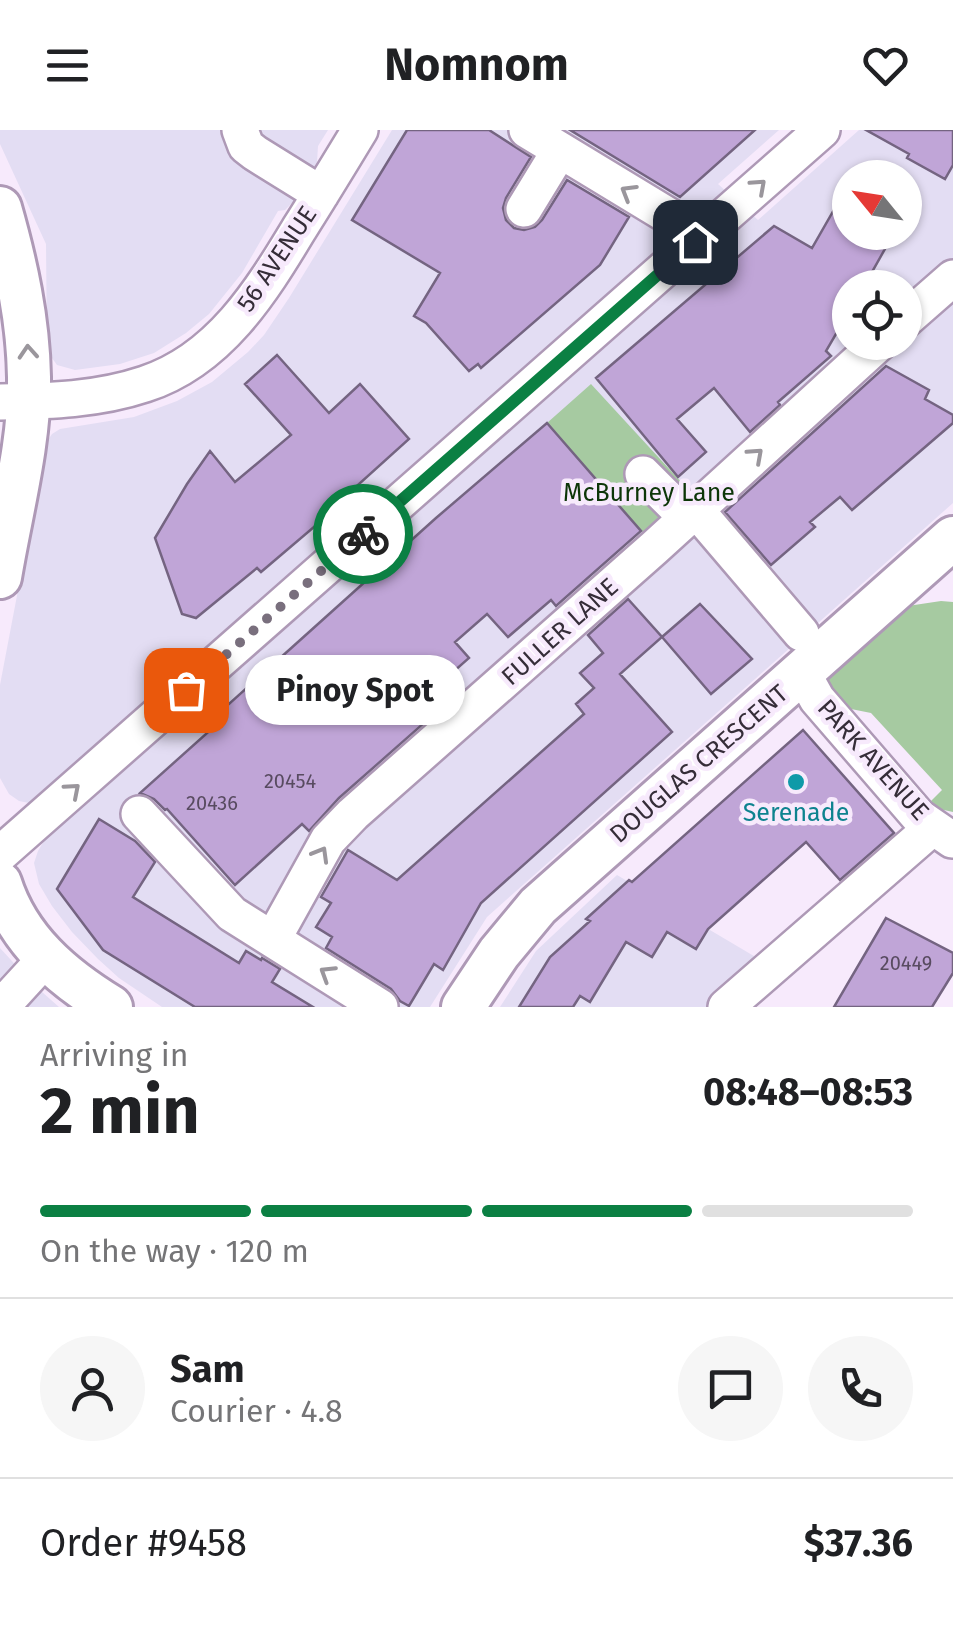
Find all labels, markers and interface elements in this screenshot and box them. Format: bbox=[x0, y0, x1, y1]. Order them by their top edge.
icon: menu bbox=[40, 38, 95, 93]
text: Nomnom bbox=[384, 38, 569, 92]
icon: heart bbox=[858, 38, 913, 93]
north arrow bbox=[832, 160, 922, 250]
map controls bbox=[832, 160, 922, 360]
one-way arrow bbox=[747, 180, 766, 198]
one-way arrow bbox=[621, 185, 639, 204]
pin bbox=[653, 200, 738, 285]
street label: 56 AVENUE bbox=[231, 201, 323, 317]
icon: home bbox=[668, 215, 723, 270]
button: locate bbox=[832, 270, 922, 360]
one-way arrow bbox=[17, 344, 39, 360]
one-way arrow bbox=[744, 449, 763, 467]
park label: McBurney Lane bbox=[563, 478, 735, 508]
courier bbox=[313, 484, 413, 584]
icon: bike bbox=[336, 507, 391, 562]
street label: FULLER LANE bbox=[496, 572, 624, 692]
pin bbox=[144, 648, 229, 733]
callout: Pinoy Spot bbox=[246, 655, 466, 725]
icon: bag bbox=[159, 663, 214, 718]
text: Pinoy Spot bbox=[276, 671, 434, 709]
street label: DOUGLAS CRESCENT bbox=[604, 679, 794, 849]
street label: PARK AVENUE bbox=[811, 693, 935, 827]
house number: 20454 bbox=[264, 769, 316, 793]
marker: Serenade bbox=[785, 771, 807, 793]
one-way arrow bbox=[61, 783, 80, 801]
house number: 20436 bbox=[186, 791, 238, 815]
place label: Serenade bbox=[743, 798, 849, 828]
one-way arrow bbox=[309, 847, 328, 865]
house number: 20449 bbox=[880, 951, 932, 975]
one-way arrow bbox=[319, 966, 337, 985]
text: Arriving in bbox=[40, 1036, 188, 1074]
text: 08:48–08:53 bbox=[703, 1069, 913, 1115]
text: 2 min bbox=[40, 1072, 200, 1150]
text: On the way · 120 m bbox=[40, 1232, 309, 1270]
button: person bbox=[40, 1336, 145, 1441]
button: chat bbox=[678, 1336, 783, 1441]
button: phone bbox=[808, 1336, 913, 1441]
text: Sam bbox=[170, 1346, 245, 1392]
text: Courier · 4.8 bbox=[170, 1392, 343, 1430]
text: Order #9458 bbox=[40, 1520, 247, 1566]
text: $37.36 bbox=[804, 1520, 913, 1566]

